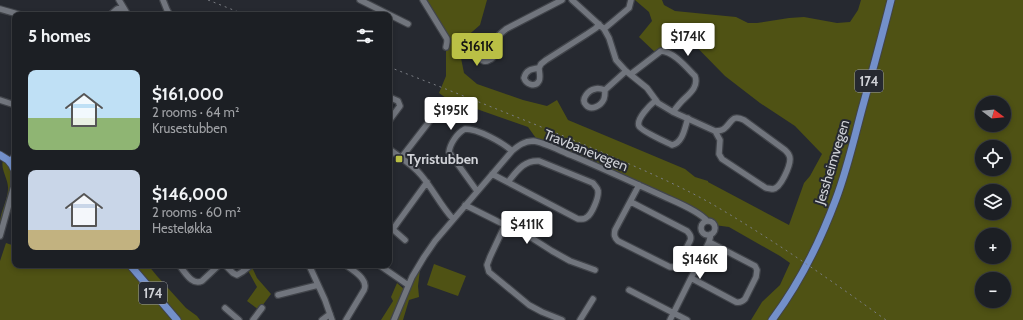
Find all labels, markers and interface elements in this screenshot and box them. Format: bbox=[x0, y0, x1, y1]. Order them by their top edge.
pin: $174K bbox=[660, 23, 716, 57]
icon: filters bbox=[354, 25, 376, 47]
text: 5 homes bbox=[28, 26, 91, 46]
text: $174K bbox=[671, 28, 705, 44]
pin: $161K bbox=[449, 33, 505, 67]
text: $161K bbox=[461, 38, 493, 54]
road number: 174 bbox=[855, 70, 883, 92]
text: $161,000 bbox=[152, 84, 224, 104]
icon: home bbox=[60, 86, 108, 134]
north arrow bbox=[975, 96, 1011, 132]
map controls bbox=[975, 96, 1011, 308]
pin: $195K bbox=[423, 97, 479, 131]
text: $195K bbox=[434, 102, 468, 118]
text: 2 rooms · 64 m² bbox=[152, 104, 239, 120]
street label: Jessheimvegen bbox=[810, 117, 853, 208]
text: Krusestubben bbox=[152, 120, 227, 136]
street label: Travbanevegen bbox=[541, 125, 631, 175]
button: locate bbox=[975, 140, 1011, 176]
place label: Tyristubben bbox=[407, 150, 479, 168]
marker: Tyristubben bbox=[394, 154, 404, 164]
text: $146,000 bbox=[152, 184, 228, 204]
button: layers bbox=[975, 184, 1011, 220]
icon: home bbox=[60, 186, 108, 234]
text: 2 rooms · 60 m² bbox=[152, 204, 241, 220]
pin: $411K bbox=[499, 211, 555, 245]
text: $411K bbox=[510, 216, 544, 232]
text: Hesteløkka bbox=[152, 220, 212, 236]
button: + bbox=[975, 228, 1011, 264]
pin: $146K bbox=[672, 246, 728, 280]
text: $146K bbox=[682, 251, 718, 267]
button: − bbox=[975, 272, 1011, 308]
road number: 174 bbox=[139, 282, 167, 304]

